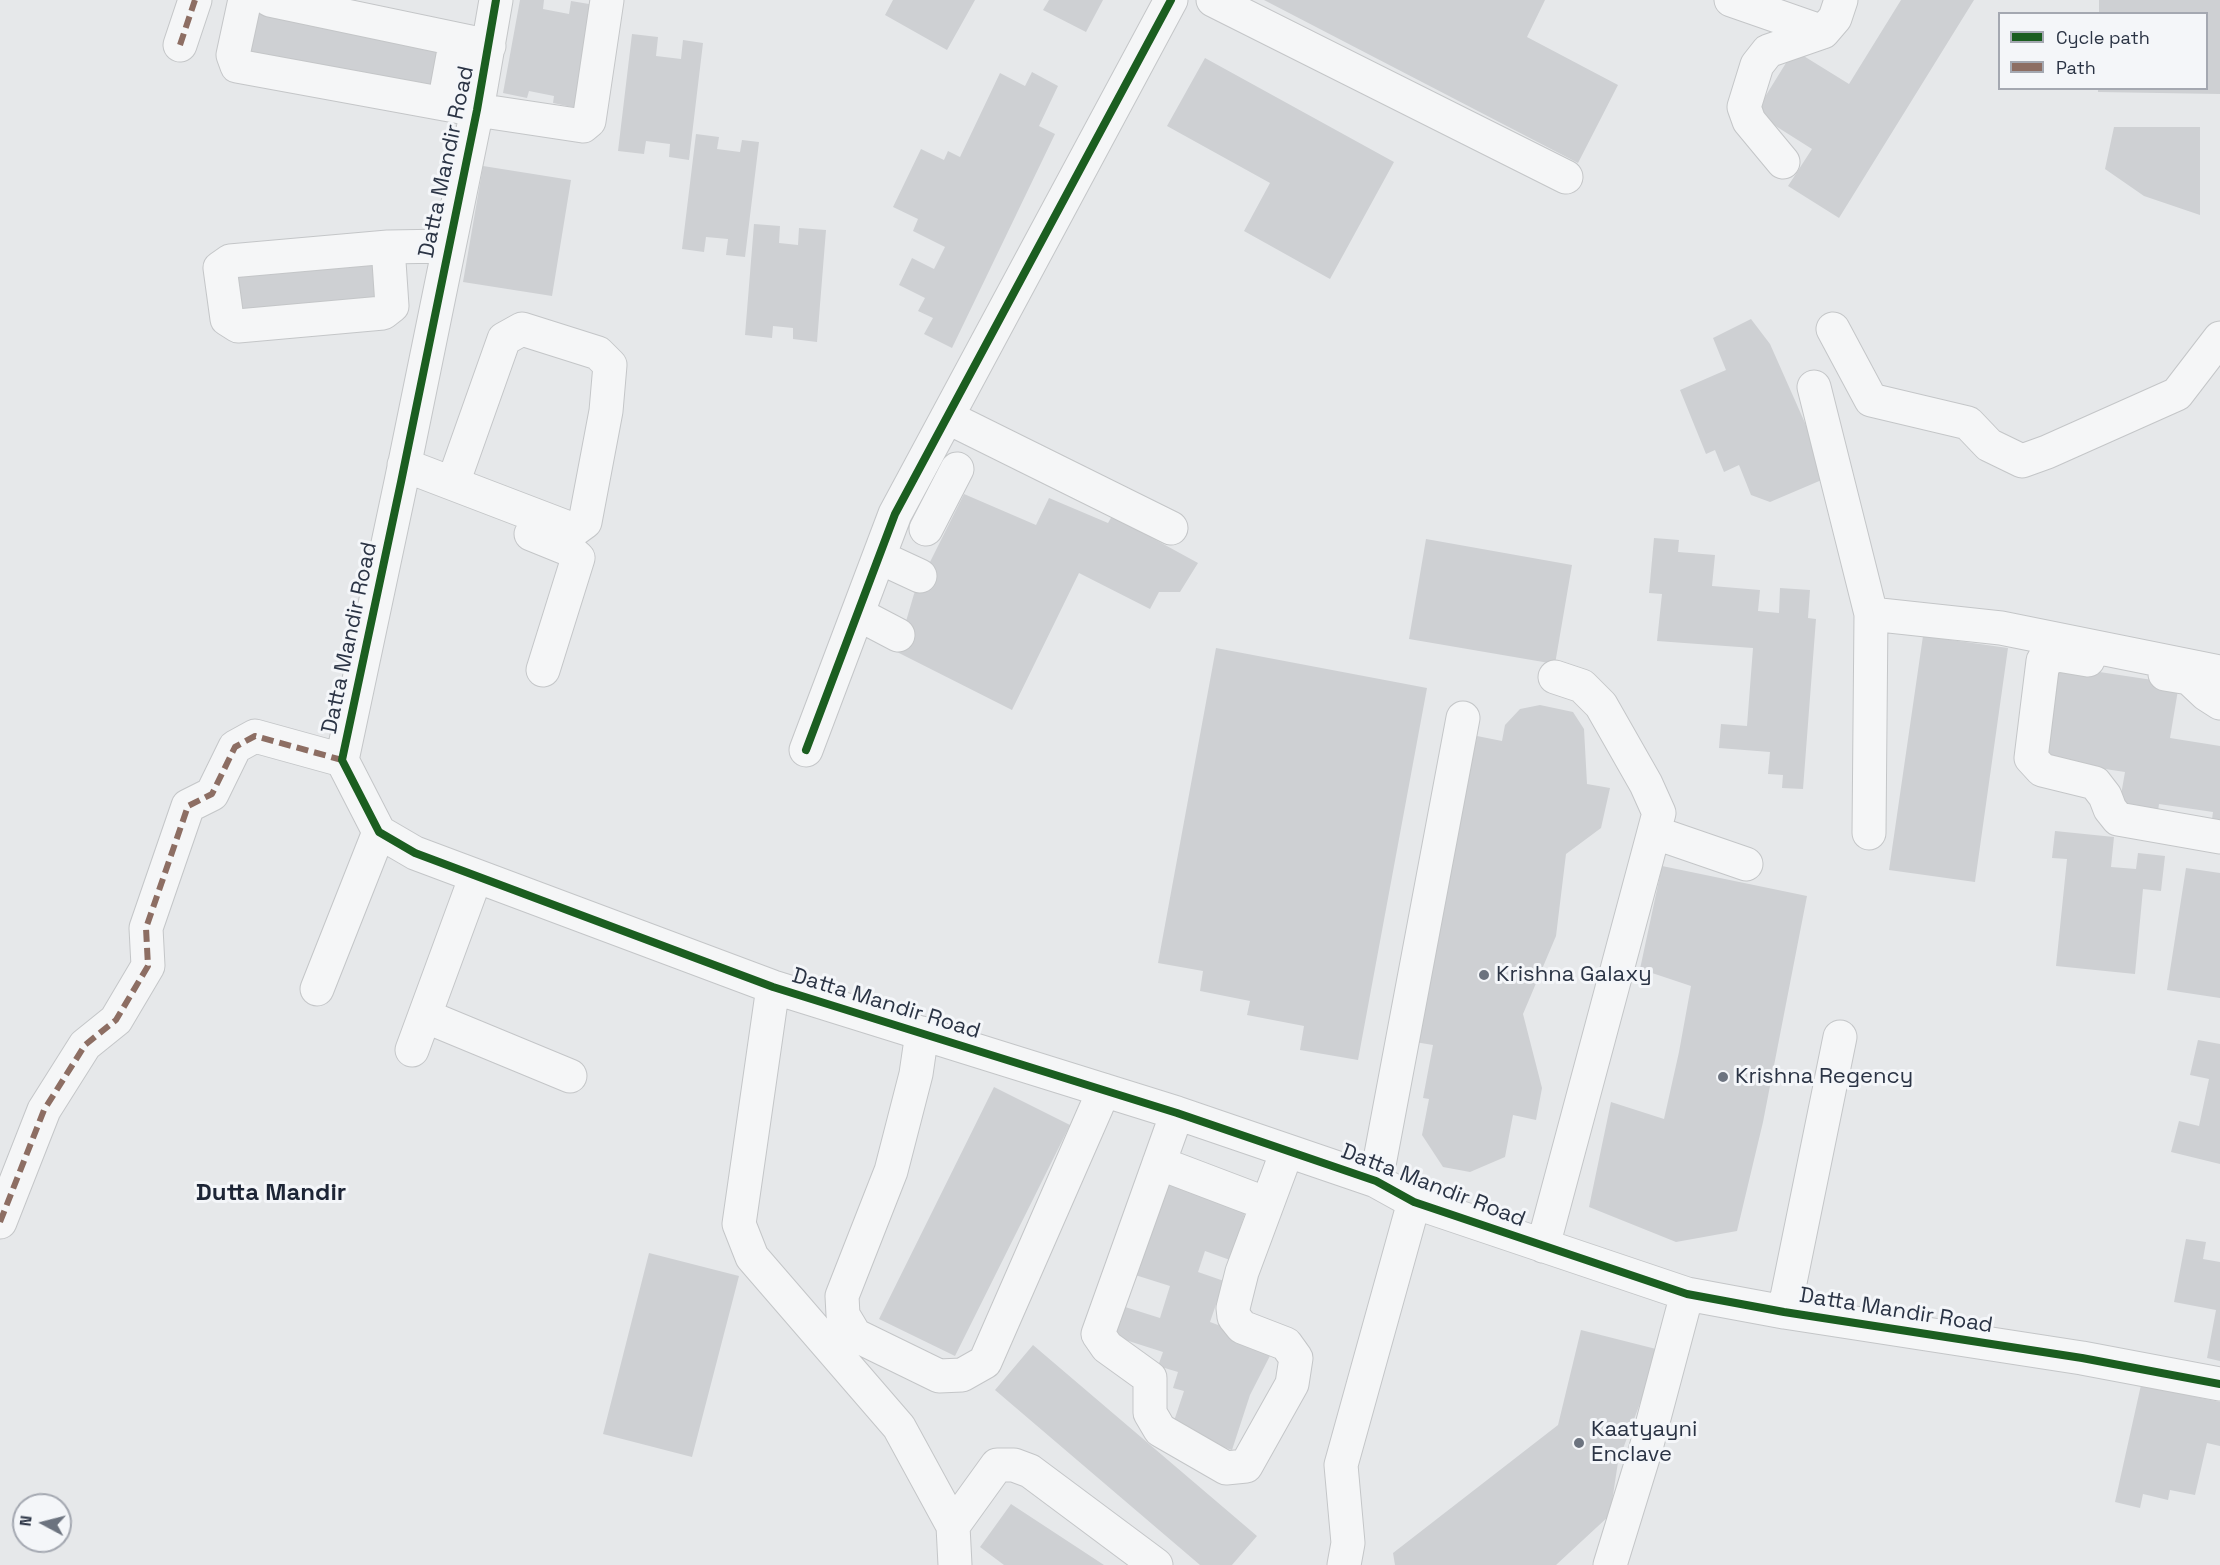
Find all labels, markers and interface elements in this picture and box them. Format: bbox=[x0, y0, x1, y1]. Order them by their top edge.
legend bbox=[1998, 12, 2208, 90]
text: Cycle path bbox=[2056, 26, 2150, 49]
text: Path bbox=[2056, 56, 2096, 79]
street label: Datta Mandir Road bbox=[414, 64, 480, 260]
street label: Datta Mandir Road bbox=[317, 540, 383, 736]
place label: Krishna Galaxy bbox=[1496, 962, 1652, 988]
street label: Datta Mandir Road bbox=[789, 963, 983, 1045]
marker: Krishna Galaxy bbox=[1477, 968, 1491, 982]
place label: Krishna Regency bbox=[1735, 1064, 1913, 1090]
marker: Krishna Regency bbox=[1716, 1070, 1730, 1084]
street label: Datta Mandir Road bbox=[1337, 1139, 1529, 1233]
district label: Dutta Mandir bbox=[196, 1179, 346, 1207]
street label: Datta Mandir Road bbox=[1797, 1283, 1995, 1339]
place label: Kaatyayni Enclave bbox=[1591, 1417, 1697, 1468]
marker: Kaatyayni Enclave bbox=[1572, 1436, 1586, 1450]
north arrow bbox=[12, 1493, 72, 1553]
text: N bbox=[15, 1514, 37, 1528]

